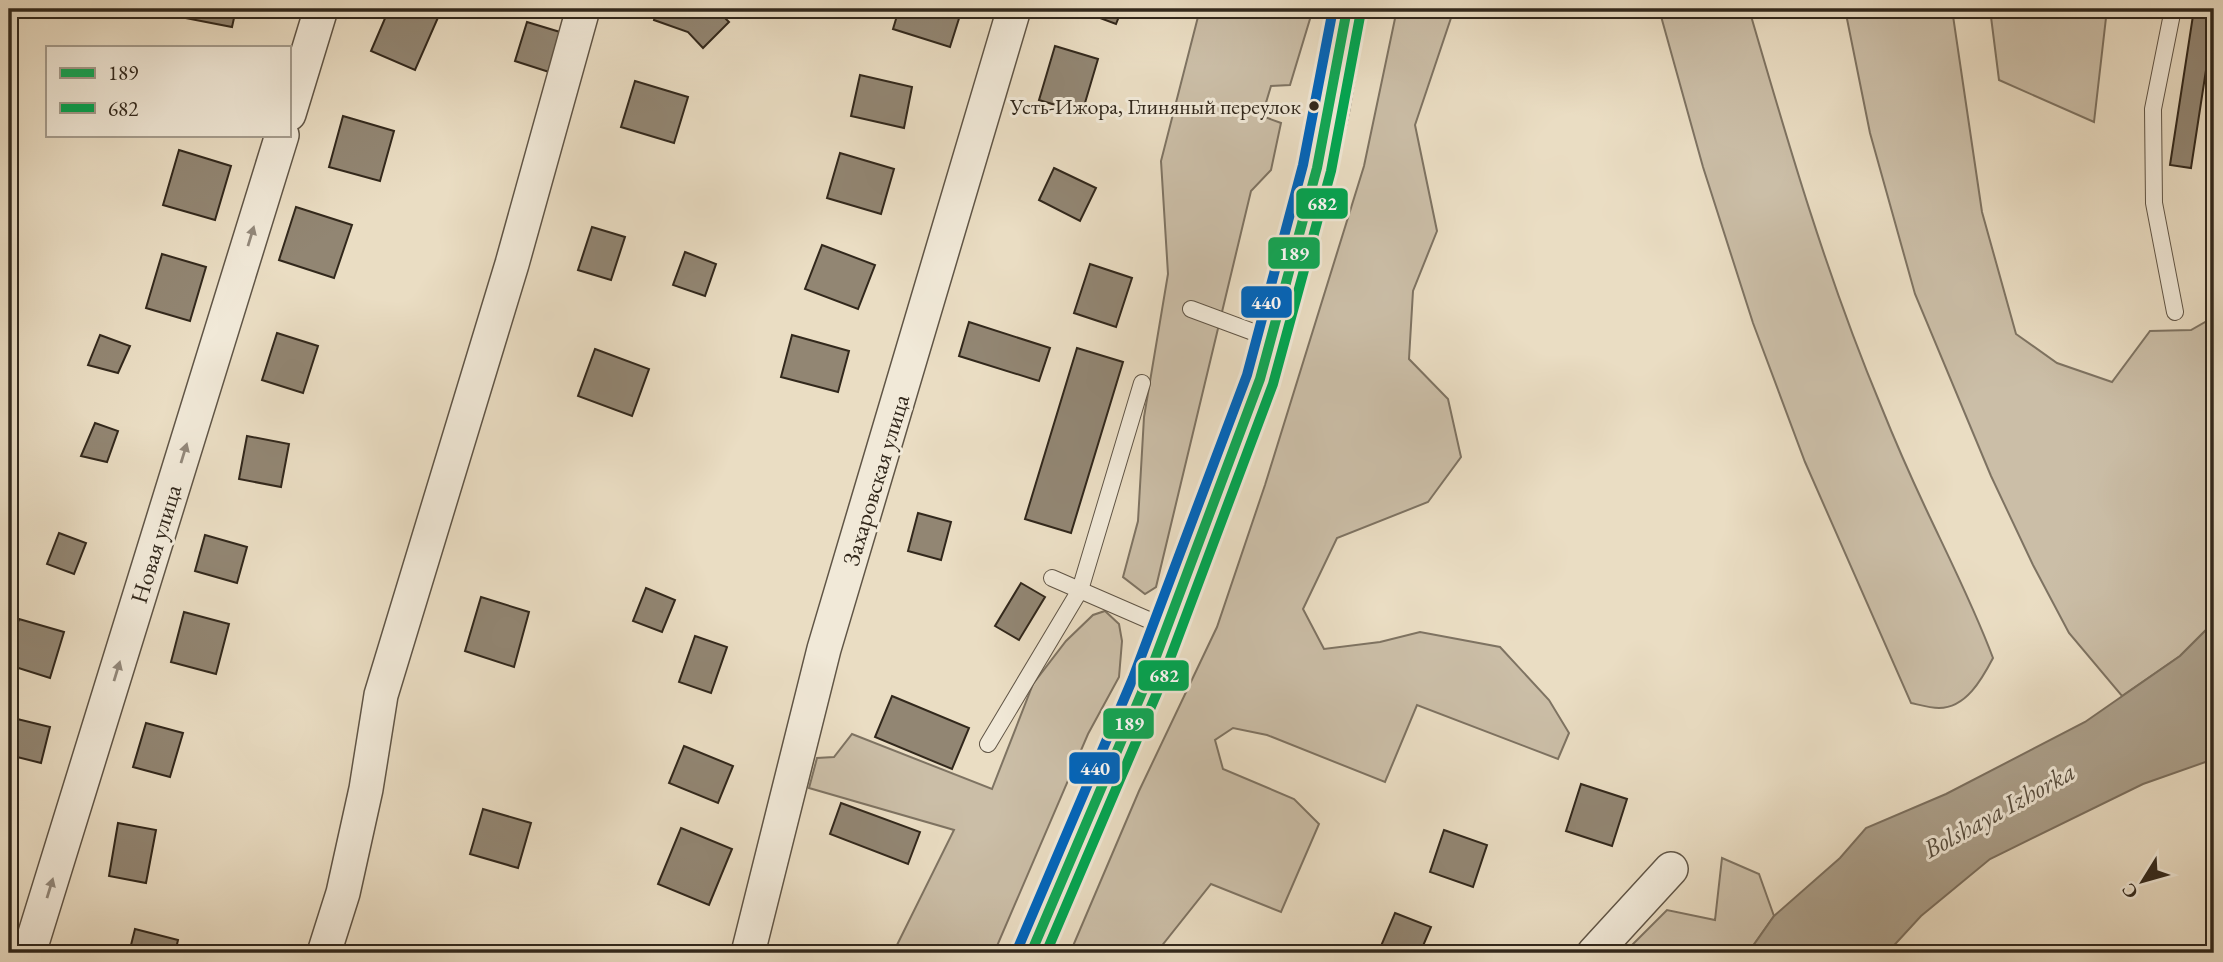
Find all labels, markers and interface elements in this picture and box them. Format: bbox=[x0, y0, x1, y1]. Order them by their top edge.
legend bbox=[46, 46, 290, 136]
text: 189 bbox=[108, 59, 138, 86]
place label: Усть-Ижора, Глиняный переулок bbox=[1009, 92, 1301, 121]
text: 682 bbox=[108, 95, 138, 122]
marker: Усть-Ижора, Глиняный переулок bbox=[1307, 99, 1321, 113]
line badge: 682 bbox=[1295, 187, 1349, 220]
text: 682 bbox=[1307, 191, 1337, 216]
one-way arrow bbox=[246, 225, 257, 246]
line badge: 189 bbox=[1267, 236, 1321, 270]
text: 189 bbox=[1279, 241, 1309, 266]
line badge: 440 bbox=[1240, 285, 1293, 319]
text: 440 bbox=[1251, 290, 1281, 315]
street label: Захаровская улица bbox=[835, 390, 916, 569]
one-way arrow bbox=[179, 443, 189, 464]
street label: Новая улица bbox=[123, 480, 188, 607]
line badge: 682 bbox=[1137, 659, 1190, 692]
one-way arrow bbox=[112, 660, 122, 681]
text: 682 bbox=[1149, 663, 1179, 688]
line badge: 189 bbox=[1102, 707, 1155, 740]
text: 189 bbox=[1114, 711, 1144, 736]
line badge: 440 bbox=[1068, 751, 1121, 785]
water label: Bolshaya Izhorka bbox=[1916, 754, 2081, 866]
text: 440 bbox=[1080, 756, 1110, 781]
north arrow bbox=[2108, 846, 2178, 916]
one-way arrow bbox=[45, 877, 55, 898]
text: С bbox=[2116, 878, 2144, 904]

